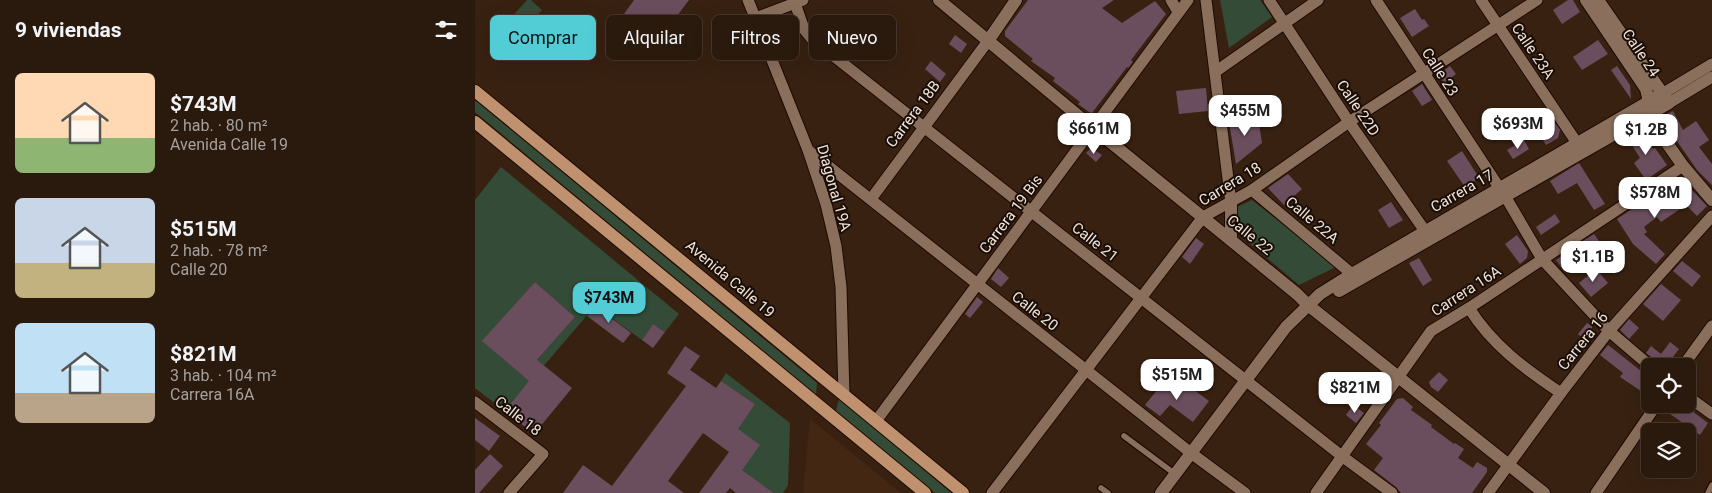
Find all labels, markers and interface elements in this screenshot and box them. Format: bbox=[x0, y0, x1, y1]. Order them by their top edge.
chip: Comprar bbox=[490, 15, 596, 60]
chip: Alquilar bbox=[606, 15, 702, 60]
chip: Filtros bbox=[712, 15, 799, 60]
chip: Nuevo bbox=[809, 15, 896, 60]
icon: filters bbox=[432, 16, 460, 44]
text: 9 viviendas bbox=[15, 18, 122, 42]
street label: Calle 23A bbox=[1508, 20, 1558, 83]
street label: Calle 24 bbox=[1619, 26, 1664, 81]
street label: Calle 23 bbox=[1418, 45, 1462, 99]
street label: Carrera 18B bbox=[882, 77, 944, 151]
street label: Calle 22D bbox=[1333, 77, 1383, 139]
text: $743M bbox=[170, 92, 237, 116]
icon: home bbox=[55, 93, 115, 153]
pin: $455M bbox=[1210, 94, 1280, 137]
text: $455M bbox=[1220, 101, 1270, 120]
pin: $693M bbox=[1483, 108, 1553, 150]
pin: $661M bbox=[1059, 112, 1129, 155]
text: $693M bbox=[1493, 114, 1543, 133]
pin: $1.2B bbox=[1611, 114, 1681, 156]
text: 2 hab. · 80 m² bbox=[170, 116, 268, 135]
text: $661M bbox=[1069, 119, 1119, 138]
text: $1.2B bbox=[1625, 120, 1667, 139]
text: Avenida Calle 19 bbox=[170, 135, 288, 154]
street label: Diagonal 19A bbox=[813, 143, 855, 233]
street label: Carrera 18 bbox=[1196, 158, 1264, 210]
street label: Carrera 17 bbox=[1427, 166, 1497, 216]
street label: Carrera 19 Bis bbox=[976, 171, 1046, 257]
pin: $578M bbox=[1620, 176, 1690, 219]
text: $578M bbox=[1630, 183, 1680, 202]
street label: Calle 22A bbox=[1282, 193, 1342, 247]
street label: Calle 22 bbox=[1223, 211, 1277, 259]
text: $515M bbox=[170, 217, 237, 241]
icon: home bbox=[55, 218, 115, 278]
street label: Calle 21 bbox=[1068, 218, 1122, 266]
street label: Avenida Calle 19 bbox=[682, 237, 778, 321]
pin: $1.1B bbox=[1558, 240, 1628, 283]
text: 2 hab. · 78 m² bbox=[170, 241, 268, 260]
text: $1.1B bbox=[1572, 247, 1614, 266]
text: Calle 20 bbox=[170, 260, 227, 279]
street label: Carrera 16A bbox=[1428, 262, 1504, 320]
pin: $743M bbox=[574, 282, 644, 324]
street label: Calle 20 bbox=[1008, 287, 1062, 335]
text: $743M bbox=[584, 288, 634, 307]
street label: Carrera 16 bbox=[1554, 308, 1612, 374]
text: $821M bbox=[170, 342, 237, 366]
icon: home bbox=[55, 343, 115, 403]
pin: $515M bbox=[1142, 358, 1212, 401]
map controls bbox=[1641, 358, 1696, 478]
button: locate bbox=[1641, 358, 1696, 413]
text: $515M bbox=[1152, 365, 1202, 384]
text: 3 hab. · 104 m² bbox=[170, 366, 277, 385]
pin: $821M bbox=[1320, 372, 1390, 414]
text: $821M bbox=[1330, 378, 1380, 397]
text: Carrera 16A bbox=[170, 385, 255, 404]
street label: Calle 18 bbox=[491, 392, 545, 440]
button: layers bbox=[1641, 423, 1696, 478]

